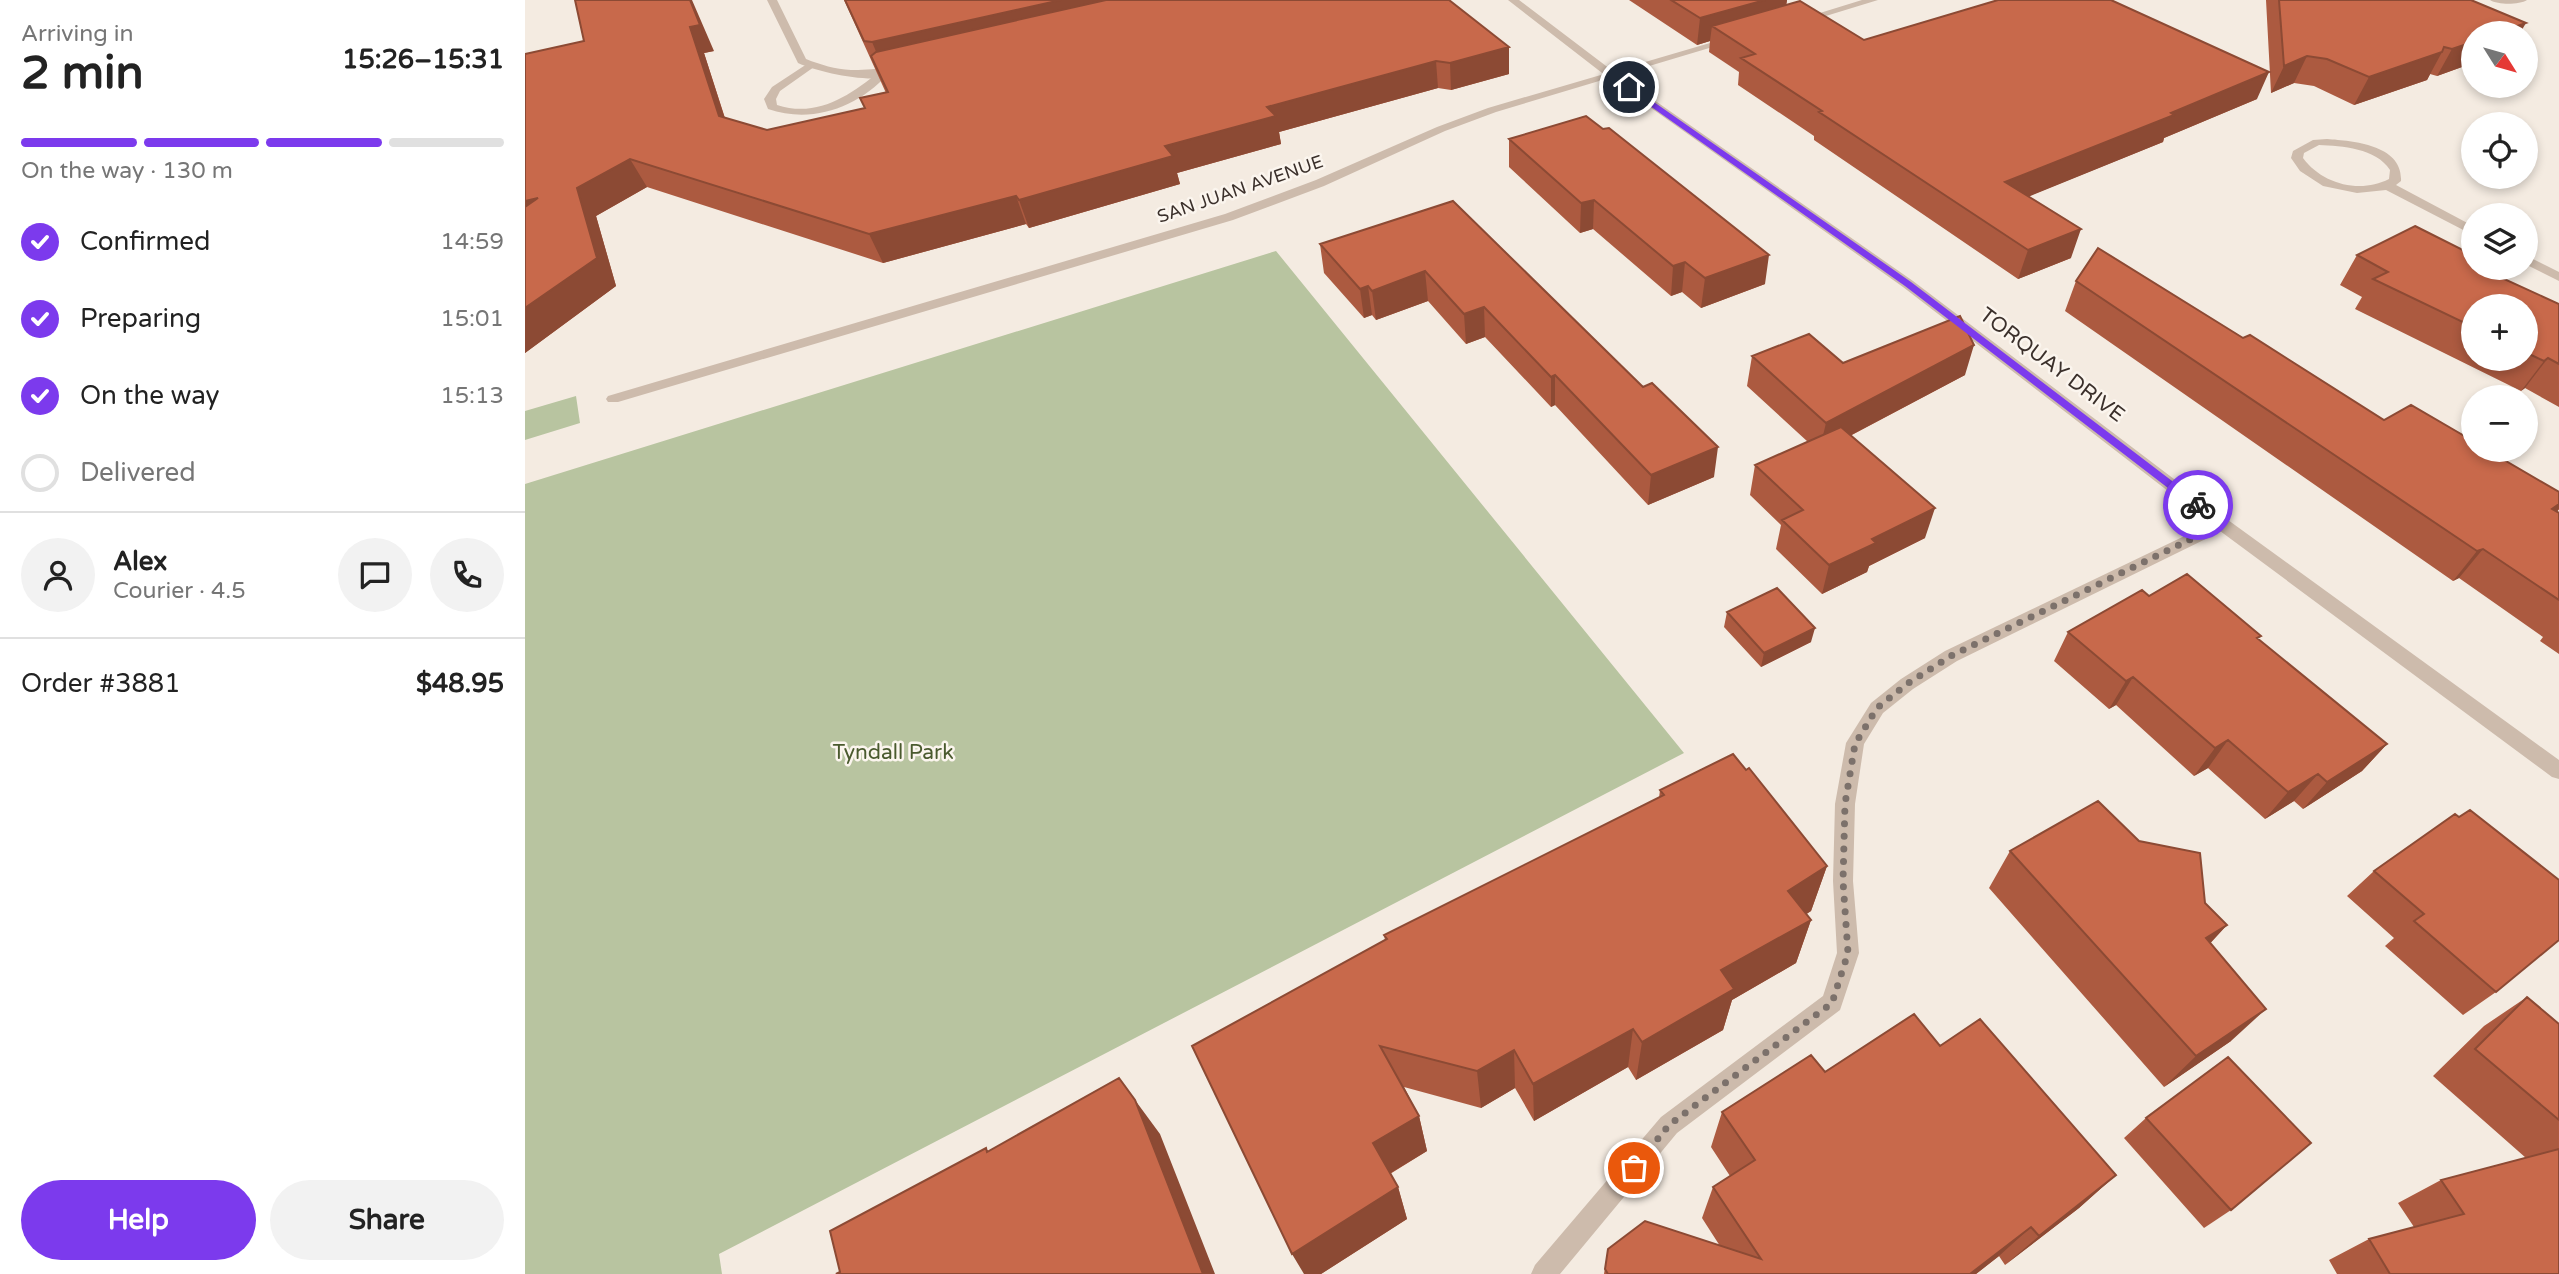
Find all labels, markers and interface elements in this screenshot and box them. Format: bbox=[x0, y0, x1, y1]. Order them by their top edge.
text: Arriving in bbox=[21, 20, 134, 48]
north arrow bbox=[2461, 21, 2537, 98]
map controls bbox=[2461, 21, 2538, 462]
text: 15:26–15:31 bbox=[342, 44, 504, 75]
text: 2 min bbox=[21, 46, 144, 101]
pin bbox=[1599, 57, 1659, 117]
icon: home bbox=[1610, 68, 1648, 106]
button: locate bbox=[2461, 112, 2538, 189]
street label: SAN JUAN AVENUE bbox=[1154, 150, 1326, 228]
text: On the way · 130 m bbox=[21, 157, 233, 185]
button: layers bbox=[2461, 203, 2538, 280]
icon: check bbox=[21, 223, 59, 261]
text: Confirmed bbox=[80, 226, 210, 257]
text: 14:59 bbox=[440, 228, 504, 256]
button: + bbox=[2461, 294, 2538, 371]
icon: check bbox=[21, 300, 59, 338]
street label: TORQUAY DRIVE bbox=[1975, 302, 2129, 428]
text: Preparing bbox=[80, 303, 201, 334]
text: 15:01 bbox=[440, 305, 504, 333]
icon: check bbox=[21, 377, 59, 415]
text: On the way bbox=[80, 380, 220, 411]
text: 15:13 bbox=[440, 382, 504, 410]
button: − bbox=[2461, 385, 2538, 462]
text: Delivered bbox=[80, 457, 196, 488]
courier bbox=[2163, 470, 2233, 540]
icon: bike bbox=[2179, 486, 2217, 524]
button: person bbox=[21, 538, 95, 612]
button: chat bbox=[338, 538, 412, 612]
button: phone bbox=[430, 538, 504, 612]
text: Alex bbox=[113, 546, 167, 577]
text: Courier · 4.5 bbox=[113, 577, 246, 605]
text: Order #3881 bbox=[21, 668, 181, 699]
text: $48.95 bbox=[416, 668, 504, 699]
park label: Tyndall Park bbox=[832, 740, 954, 765]
pin bbox=[1604, 1138, 1664, 1198]
icon: bag bbox=[1615, 1149, 1653, 1187]
button: Help bbox=[21, 1180, 256, 1260]
button: Share bbox=[270, 1180, 504, 1260]

